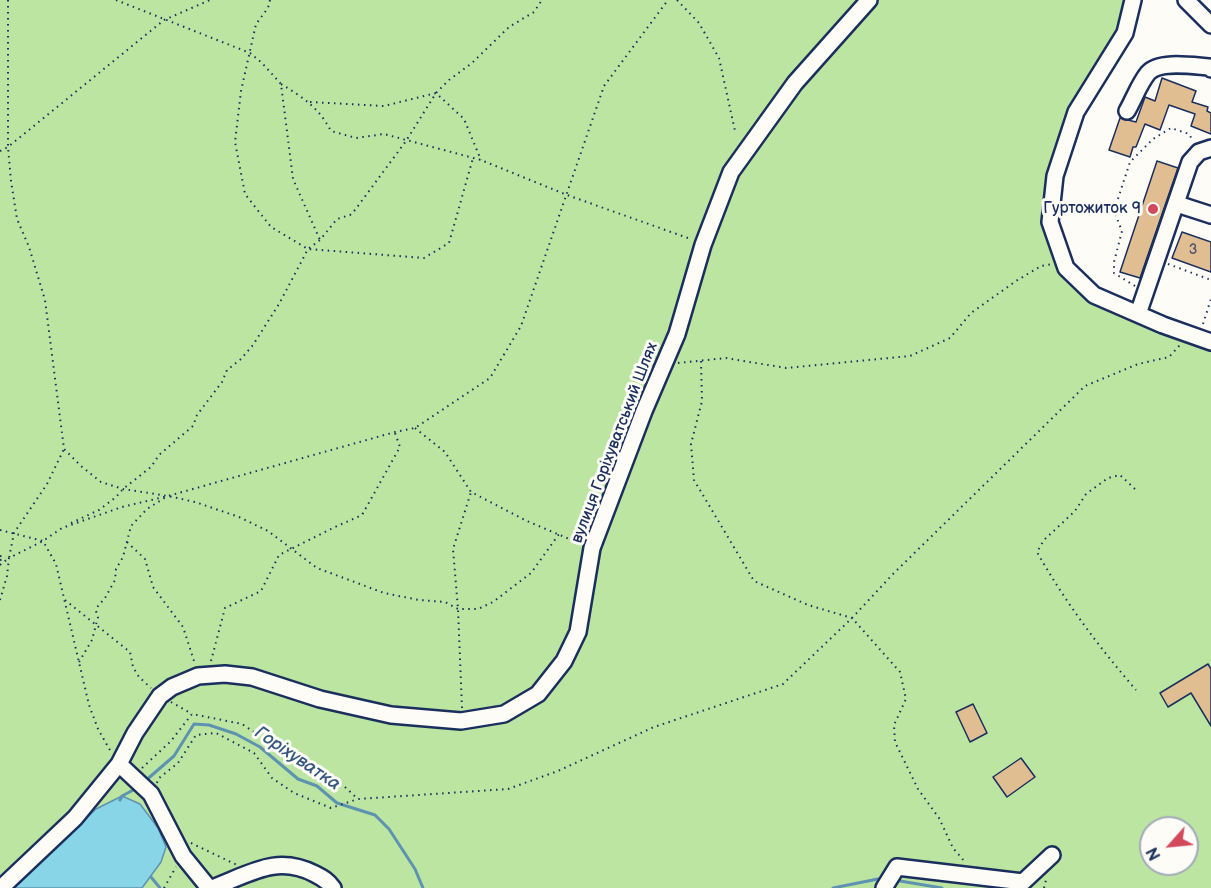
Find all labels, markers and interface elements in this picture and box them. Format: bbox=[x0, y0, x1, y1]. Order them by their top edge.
place label: Гуртожиток 9 bbox=[1043, 199, 1141, 219]
marker: Гуртожиток 9 bbox=[1146, 202, 1160, 216]
house number: 3 bbox=[1189, 242, 1197, 258]
street label: вулиця Горіхуватський Шлях bbox=[568, 340, 662, 546]
water label: Горіхуватка bbox=[250, 722, 344, 796]
north arrow bbox=[1139, 816, 1199, 876]
text: N bbox=[1143, 844, 1165, 863]

